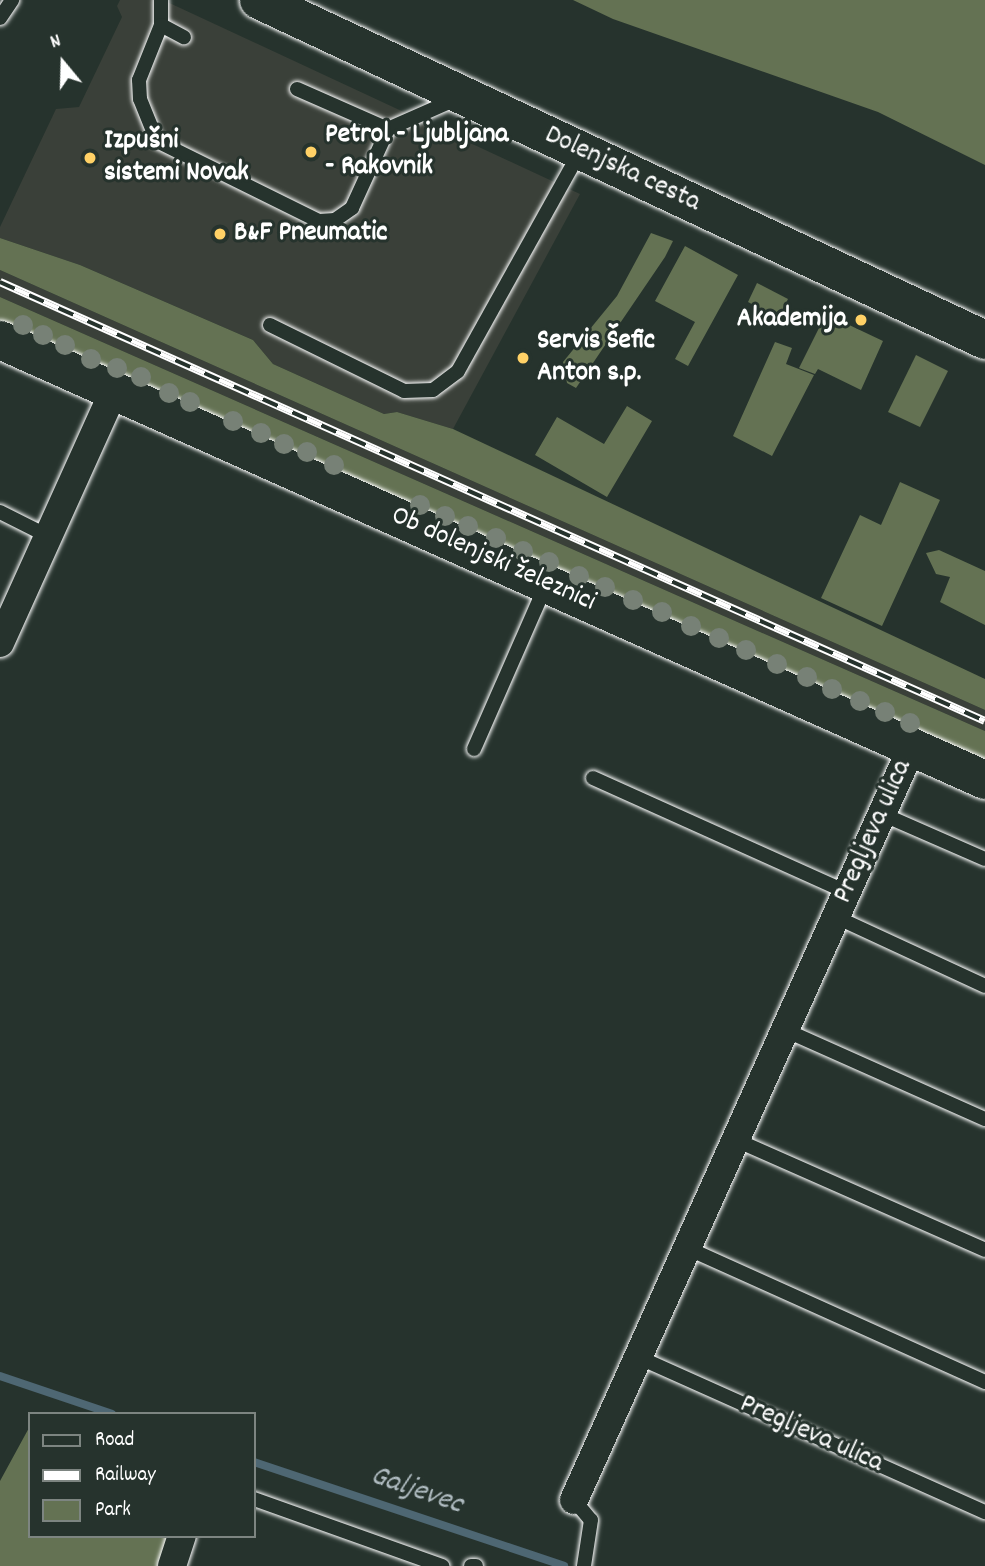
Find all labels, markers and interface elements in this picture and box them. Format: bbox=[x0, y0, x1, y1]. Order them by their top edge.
north arrow bbox=[28, 28, 98, 98]
text: N bbox=[47, 28, 65, 57]
place label: Petrol - Ljubljana - Rakovnik bbox=[325, 119, 508, 185]
street label: Dolenjska cesta bbox=[539, 119, 705, 221]
place label: Izpušni sistemi Novak bbox=[104, 125, 249, 191]
marker: Petrol - Ljubljana - Rakovnik bbox=[303, 144, 319, 160]
marker: Izpušni sistemi Novak bbox=[82, 150, 98, 166]
place label: B&F Pneumatic bbox=[234, 217, 388, 251]
marker: B&F Pneumatic bbox=[212, 226, 228, 242]
place label: Akademija bbox=[737, 303, 847, 337]
marker: Akademija bbox=[853, 312, 869, 328]
place label: Servis Šefic Anton s.p. bbox=[537, 325, 655, 391]
marker: Servis Šefic Anton s.p. bbox=[515, 350, 531, 366]
street label: Ob dolenjski železnici bbox=[386, 500, 600, 620]
street label: Pregljeva ulica bbox=[827, 755, 921, 909]
street label: Pregljeva ulica bbox=[734, 1388, 888, 1482]
legend bbox=[28, 1412, 256, 1538]
text: Road bbox=[95, 1426, 134, 1456]
water label: Galjevec bbox=[365, 1459, 467, 1525]
text: Railway bbox=[95, 1461, 156, 1491]
text: Park bbox=[95, 1496, 131, 1526]

